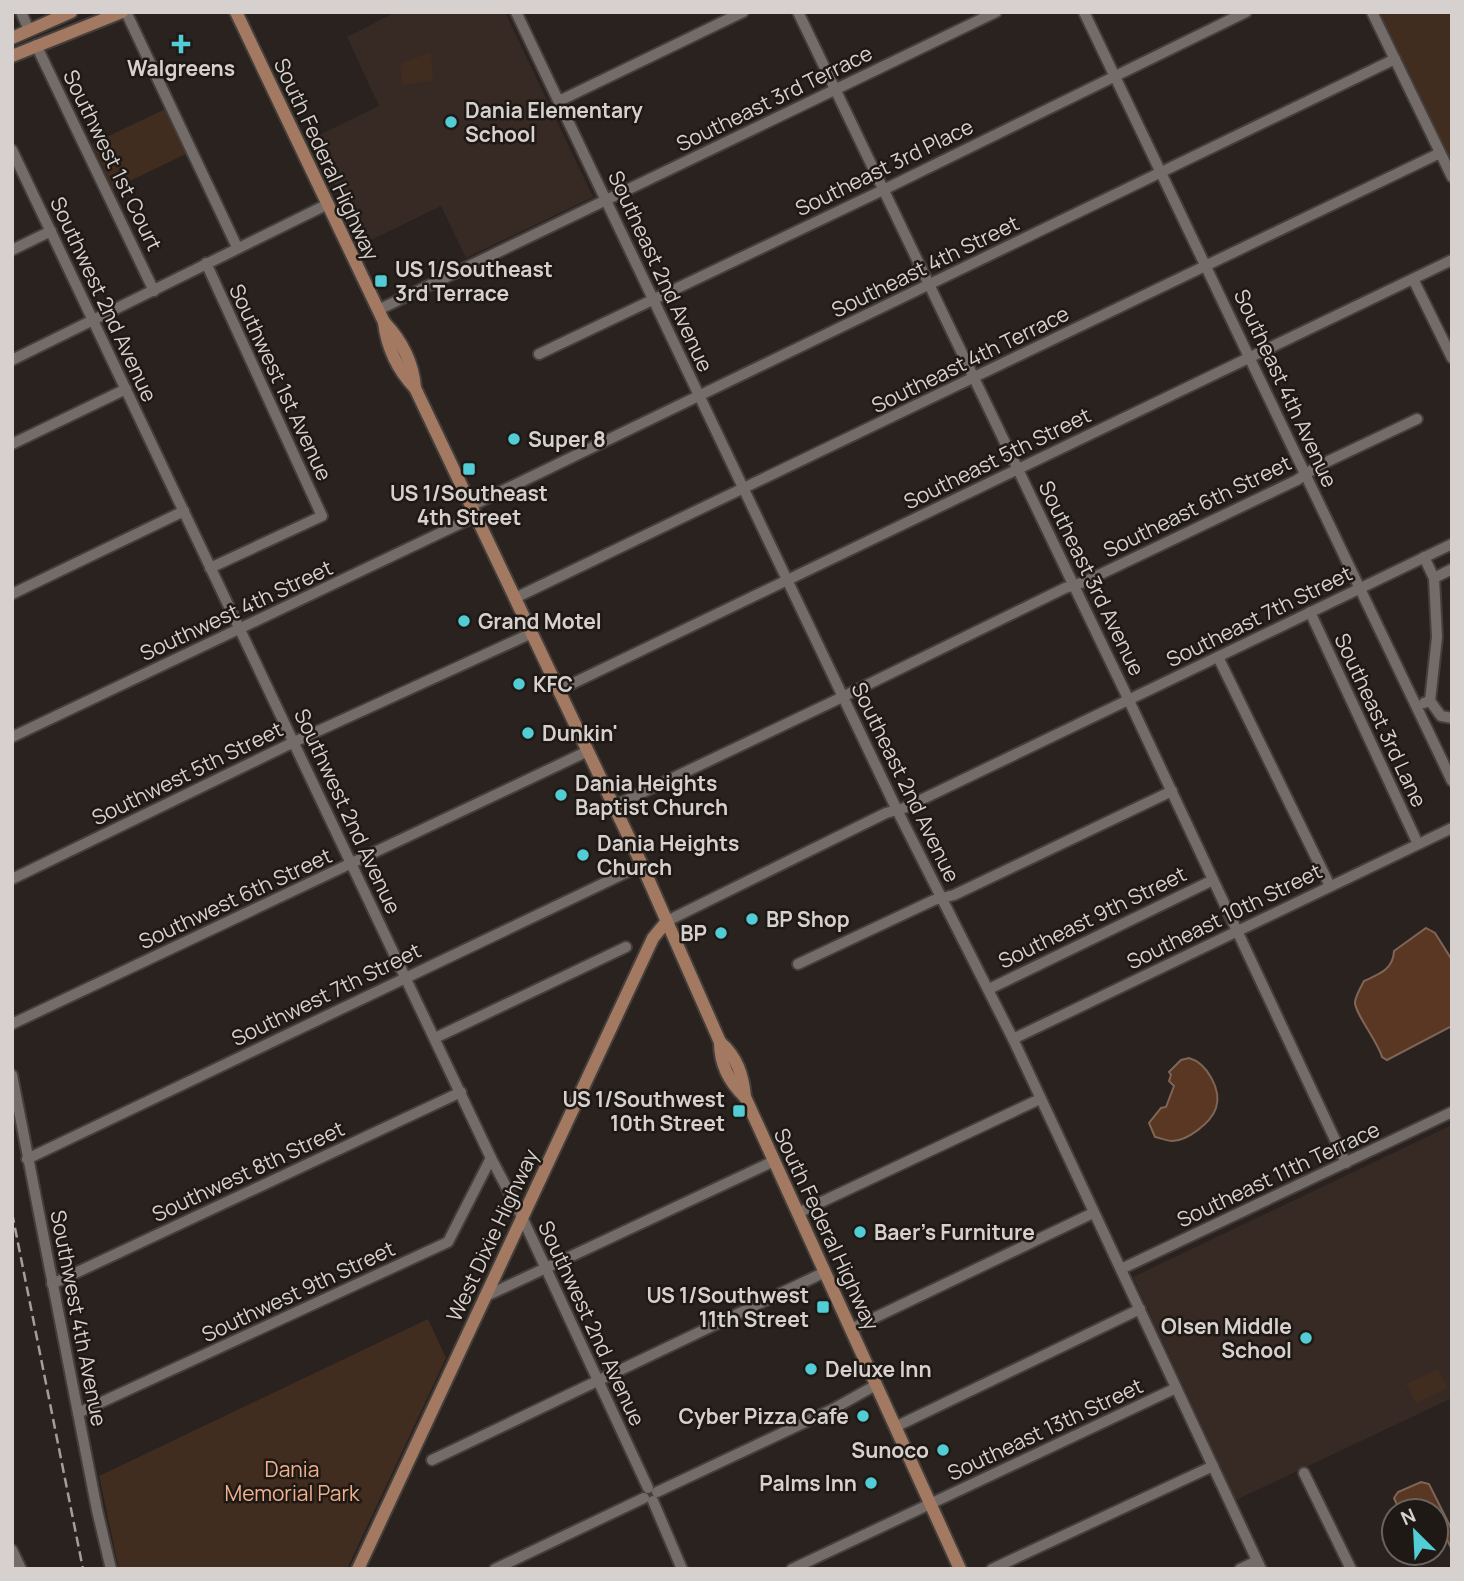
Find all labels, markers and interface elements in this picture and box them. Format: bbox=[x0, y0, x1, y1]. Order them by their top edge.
marker: Walgreens bbox=[173, 36, 189, 52]
street label: Southeast 3rd Terrace bbox=[671, 38, 877, 158]
street label: South Federal Highway bbox=[268, 53, 386, 265]
place label: Walgreens bbox=[127, 54, 235, 82]
street label: Southwest 1st Court bbox=[57, 65, 169, 255]
place label: Dania Elementary School bbox=[465, 96, 643, 148]
street label: Southeast 3rd Place bbox=[790, 112, 978, 222]
marker: Dania Elementary School bbox=[443, 114, 459, 130]
street label: Southeast 2nd Avenue bbox=[602, 166, 720, 376]
street label: Southwest 2nd Avenue bbox=[44, 192, 164, 406]
street label: Southeast 4th Street bbox=[827, 208, 1023, 324]
place label: US 1/Southeast 3rd Terrace bbox=[395, 255, 553, 307]
marker: US 1/Southeast 3rd Terrace bbox=[373, 273, 389, 289]
street label: Southwest 1st Avenue bbox=[223, 279, 339, 485]
street label: Southeast 4th Avenue bbox=[1228, 284, 1344, 492]
street label: Southeast 4th Terrace bbox=[866, 299, 1074, 419]
street label: Southeast 5th Street bbox=[899, 400, 1095, 516]
place label: Super 8 bbox=[528, 425, 606, 453]
marker: Super 8 bbox=[506, 431, 522, 447]
street label: Southeast 6th Street bbox=[1098, 448, 1296, 564]
marker: US 1/Southeast 4th Street bbox=[461, 461, 477, 477]
street label: Southeast 3rd Avenue bbox=[1033, 476, 1151, 680]
place label: US 1/Southeast 4th Street bbox=[390, 479, 548, 531]
street label: Southwest 4th Street bbox=[135, 553, 337, 667]
street label: Southeast 7th Street bbox=[1161, 559, 1357, 673]
place label: Grand Motel bbox=[478, 607, 602, 635]
marker: Grand Motel bbox=[456, 613, 472, 629]
street label: Southeast 3rd Lane bbox=[1328, 629, 1434, 811]
place label: KFC bbox=[533, 670, 573, 698]
marker: KFC bbox=[511, 676, 527, 692]
street label: Southeast 2nd Avenue bbox=[845, 677, 967, 887]
street label: Southwest 2nd Avenue bbox=[288, 704, 408, 918]
street label: Southwest 5th Street bbox=[87, 715, 287, 831]
place label: Dunkin' bbox=[542, 719, 618, 747]
marker: Dunkin' bbox=[520, 725, 536, 741]
place label: Dania Heights Baptist Church bbox=[575, 769, 728, 821]
marker: Dania Heights Baptist Church bbox=[553, 787, 569, 803]
place label: Dania Heights Church bbox=[597, 829, 739, 881]
street label: Southwest 6th Street bbox=[134, 841, 336, 955]
marker: Dania Heights Church bbox=[575, 847, 591, 863]
street label: Southeast 10th Street bbox=[1122, 857, 1326, 975]
street label: Southeast 9th Street bbox=[993, 859, 1191, 975]
place label: BP Shop bbox=[766, 905, 850, 933]
marker: BP Shop bbox=[744, 911, 760, 927]
place label: BP bbox=[680, 919, 707, 947]
marker: BP bbox=[713, 925, 729, 941]
street label: Southwest 7th Street bbox=[227, 936, 425, 1052]
place label: US 1/Southwest 10th Street bbox=[563, 1085, 725, 1137]
marker: US 1/Southwest 10th Street bbox=[731, 1103, 747, 1119]
street label: Southwest 8th Street bbox=[147, 1114, 349, 1228]
street label: Southeast 11th Terrace bbox=[1172, 1115, 1384, 1233]
street label: South Federal Highway bbox=[768, 1123, 886, 1335]
street label: West Dixie Highway bbox=[440, 1144, 544, 1326]
street label: Southwest 4th Avenue bbox=[44, 1207, 114, 1429]
street label: Southwest 2nd Avenue bbox=[532, 1216, 652, 1430]
place label: Baer's Furniture bbox=[874, 1218, 1035, 1246]
marker: Baer's Furniture bbox=[852, 1224, 868, 1240]
street label: Southwest 9th Street bbox=[197, 1234, 399, 1348]
place label: US 1/Southwest 11th Street bbox=[647, 1281, 809, 1333]
marker: US 1/Southwest 11th Street bbox=[815, 1299, 831, 1315]
place label: Olsen Middle School bbox=[1161, 1312, 1292, 1364]
marker: Olsen Middle School bbox=[1298, 1330, 1314, 1346]
place label: Deluxe Inn bbox=[825, 1355, 932, 1383]
marker: Deluxe Inn bbox=[803, 1361, 819, 1377]
street label: Southeast 13th Street bbox=[943, 1371, 1147, 1487]
place label: Cyber Pizza Cafe bbox=[678, 1402, 849, 1430]
marker: Cyber Pizza Cafe bbox=[855, 1408, 871, 1424]
place label: Sunoco bbox=[851, 1436, 929, 1464]
marker: Sunoco bbox=[935, 1442, 951, 1458]
park label: Dania Memorial Park bbox=[225, 1455, 360, 1507]
place label: Palms Inn bbox=[759, 1469, 857, 1497]
marker: Palms Inn bbox=[863, 1475, 879, 1491]
north arrow bbox=[1380, 1497, 1450, 1567]
text: N bbox=[1397, 1502, 1420, 1531]

